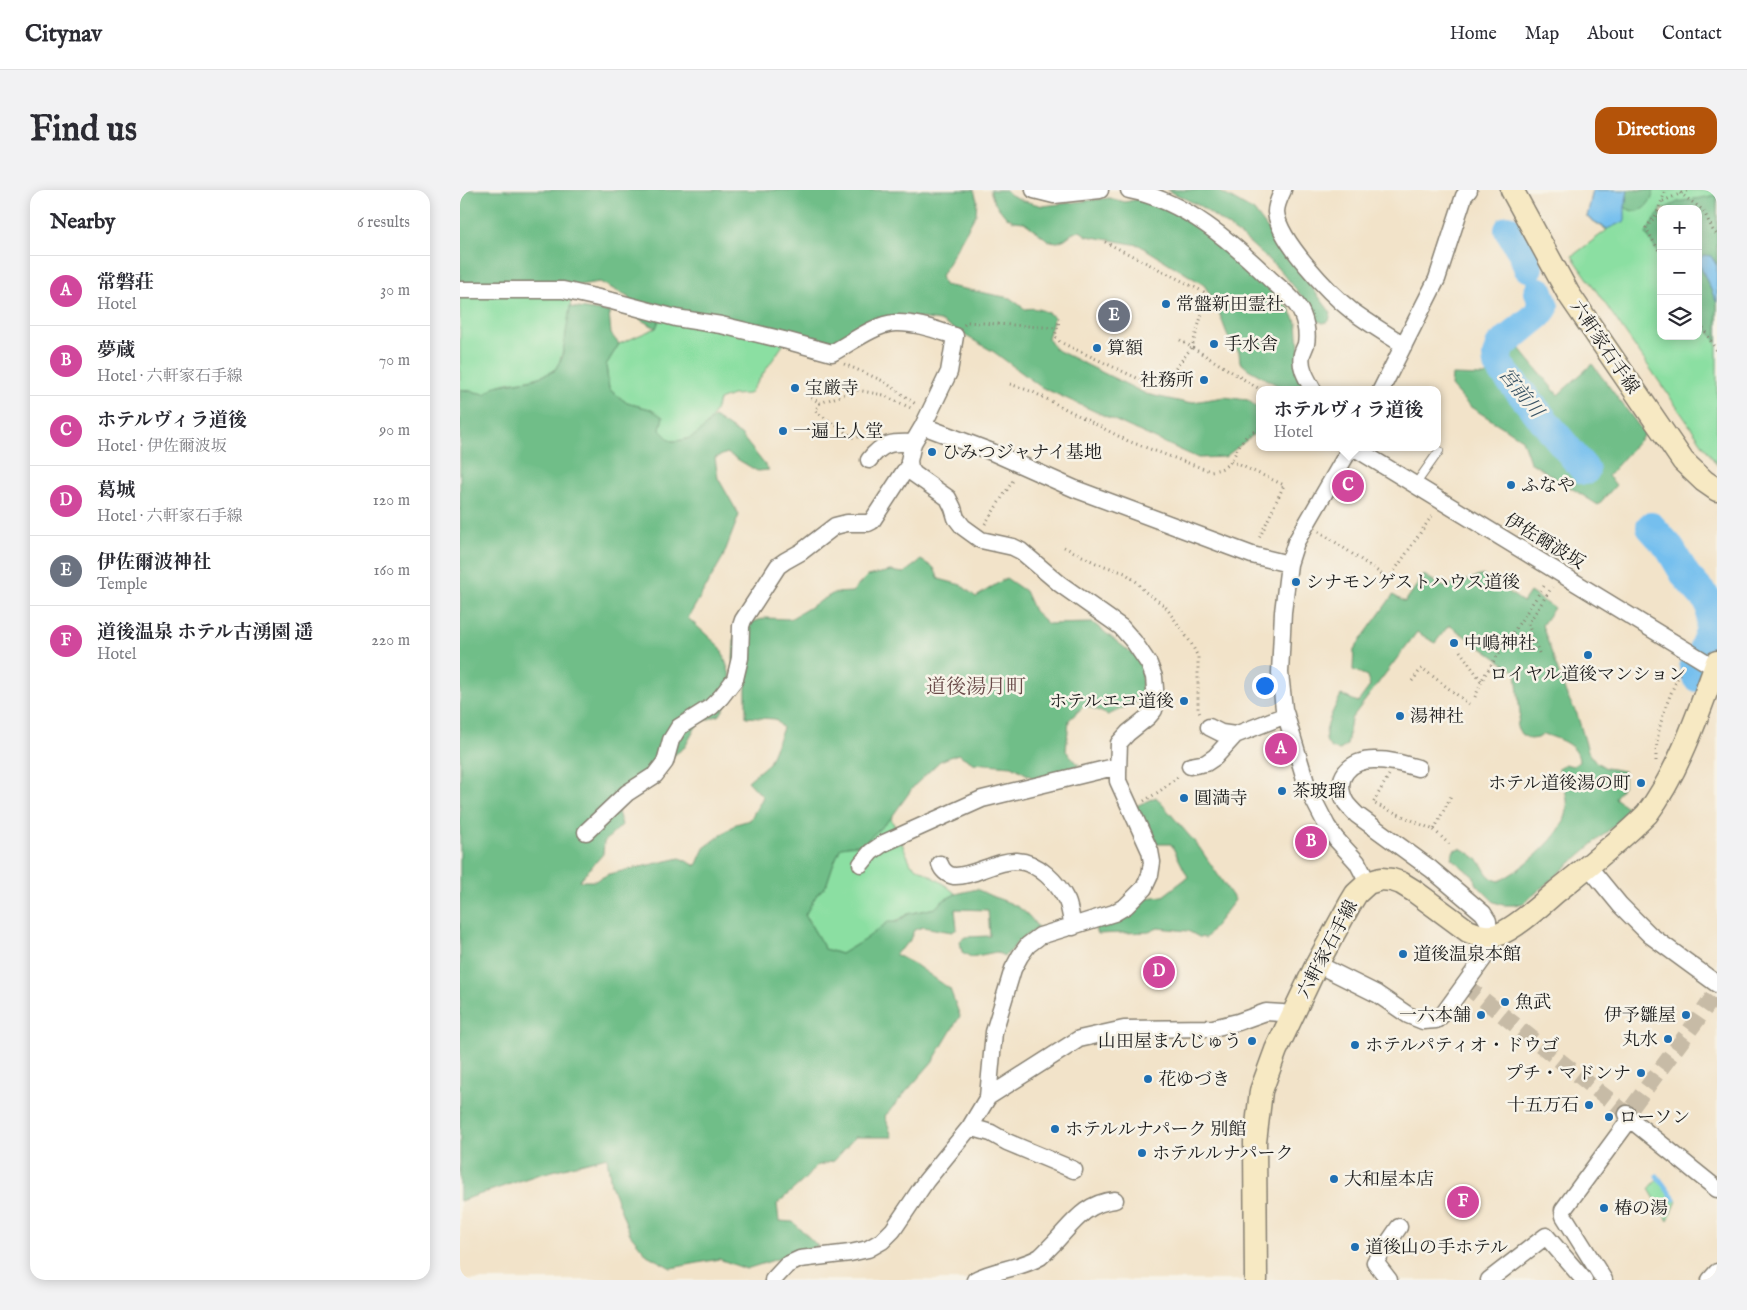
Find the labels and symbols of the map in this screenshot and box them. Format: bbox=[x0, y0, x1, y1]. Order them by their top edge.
place label: 常盤新田霊社 bbox=[1176, 294, 1284, 317]
pin: E bbox=[1098, 297, 1130, 335]
street label: 六軒家石手線 bbox=[1564, 297, 1643, 399]
marker: 常盤新田霊社 bbox=[1160, 298, 1172, 310]
place label: 手水舎 bbox=[1224, 334, 1278, 357]
place label: 算額 bbox=[1107, 338, 1143, 361]
marker: 手水舎 bbox=[1208, 338, 1220, 350]
marker: 算額 bbox=[1091, 342, 1103, 354]
water label: 宮前川 bbox=[1493, 364, 1549, 425]
place label: 社務所 bbox=[1140, 370, 1194, 393]
marker: 社務所 bbox=[1198, 374, 1210, 386]
place label: 宝厳寺 bbox=[805, 378, 859, 401]
marker: 宝厳寺 bbox=[789, 382, 801, 394]
place label: 一遍上人堂 bbox=[793, 421, 883, 444]
marker: 一遍上人堂 bbox=[777, 425, 789, 437]
place label: ひみつジャナイ基地 bbox=[942, 442, 1102, 465]
marker: ひみつジャナイ基地 bbox=[926, 446, 938, 458]
pin: C bbox=[1332, 467, 1364, 505]
place label: ふなや bbox=[1521, 475, 1575, 498]
marker: ふなや bbox=[1505, 479, 1517, 491]
street label: 伊佐爾波坂 bbox=[1500, 509, 1589, 575]
place label: シナモンゲストハウス道後 bbox=[1306, 572, 1520, 595]
marker: シナモンゲストハウス道後 bbox=[1290, 576, 1302, 588]
place label: 中嶋神社 bbox=[1464, 633, 1536, 656]
marker: 中嶋神社 bbox=[1448, 637, 1460, 649]
marker: ロイヤル道後マンション bbox=[1582, 649, 1594, 661]
place label: ロイヤル道後マンション bbox=[1490, 664, 1686, 687]
your location bbox=[1252, 673, 1278, 699]
district label: 道後湯月町 bbox=[926, 675, 1026, 700]
place label: ホテルエコ道後 bbox=[1049, 691, 1174, 714]
marker: ホテルエコ道後 bbox=[1178, 695, 1190, 707]
place label: 湯神社 bbox=[1410, 706, 1464, 729]
marker: 湯神社 bbox=[1394, 710, 1406, 722]
pin: A bbox=[1265, 730, 1297, 768]
place label: ホテル道後湯の町 bbox=[1488, 773, 1631, 796]
marker: ホテル道後湯の町 bbox=[1635, 777, 1647, 789]
place label: 茶玻瑠 bbox=[1292, 781, 1346, 804]
marker: 茶玻瑠 bbox=[1276, 785, 1288, 797]
place label: 圓満寺 bbox=[1194, 788, 1248, 811]
marker: 圓満寺 bbox=[1178, 792, 1190, 804]
pin: B bbox=[1295, 823, 1327, 861]
street label: 六軒家石手線 bbox=[1293, 897, 1364, 1003]
place label: 道後温泉本館 bbox=[1413, 944, 1521, 967]
marker: 道後温泉本館 bbox=[1397, 948, 1409, 960]
pin: D bbox=[1143, 953, 1175, 991]
place label: 魚武 bbox=[1515, 992, 1551, 1015]
marker: 魚武 bbox=[1499, 996, 1511, 1008]
place label: 一六本舗 bbox=[1399, 1005, 1471, 1028]
place label: 伊予雛屋 bbox=[1604, 1005, 1676, 1028]
marker: 一六本舗 bbox=[1475, 1009, 1487, 1021]
marker: 伊予雛屋 bbox=[1680, 1009, 1692, 1021]
place label: 丸水 bbox=[1622, 1029, 1658, 1052]
place label: 山田屋まんじゅう bbox=[1098, 1031, 1242, 1054]
marker: 丸水 bbox=[1662, 1033, 1674, 1045]
marker: 山田屋まんじゅう bbox=[1246, 1035, 1258, 1047]
place label: ホテルパティオ・ドウゴ bbox=[1365, 1035, 1559, 1058]
marker: ホテルパティオ・ドウゴ bbox=[1349, 1039, 1361, 1051]
place label: プチ・マドンナ bbox=[1505, 1063, 1631, 1086]
marker: プチ・マドンナ bbox=[1635, 1067, 1647, 1079]
place label: 花ゆづき bbox=[1158, 1069, 1230, 1092]
marker: 花ゆづき bbox=[1142, 1073, 1154, 1085]
place label: 十五万石 bbox=[1507, 1095, 1579, 1118]
marker: 十五万石 bbox=[1583, 1099, 1595, 1111]
place label: ローソン bbox=[1619, 1107, 1690, 1130]
marker: ローソン bbox=[1603, 1111, 1615, 1123]
place label: ホテルルナパーク 別館 bbox=[1065, 1119, 1247, 1142]
marker: ホテルルナパーク 別館 bbox=[1049, 1123, 1061, 1135]
place label: ホテルルナパーク bbox=[1152, 1143, 1294, 1166]
marker: ホテルルナパーク bbox=[1136, 1147, 1148, 1159]
place label: 大和屋本店 bbox=[1344, 1169, 1434, 1192]
marker: 大和屋本店 bbox=[1328, 1173, 1340, 1185]
pin: F bbox=[1447, 1183, 1479, 1221]
place label: 椿の湯 bbox=[1614, 1198, 1668, 1221]
marker: 椿の湯 bbox=[1598, 1202, 1610, 1214]
place label: 道後山の手ホテル bbox=[1365, 1237, 1508, 1260]
marker: 道後山の手ホテル bbox=[1349, 1241, 1361, 1253]

